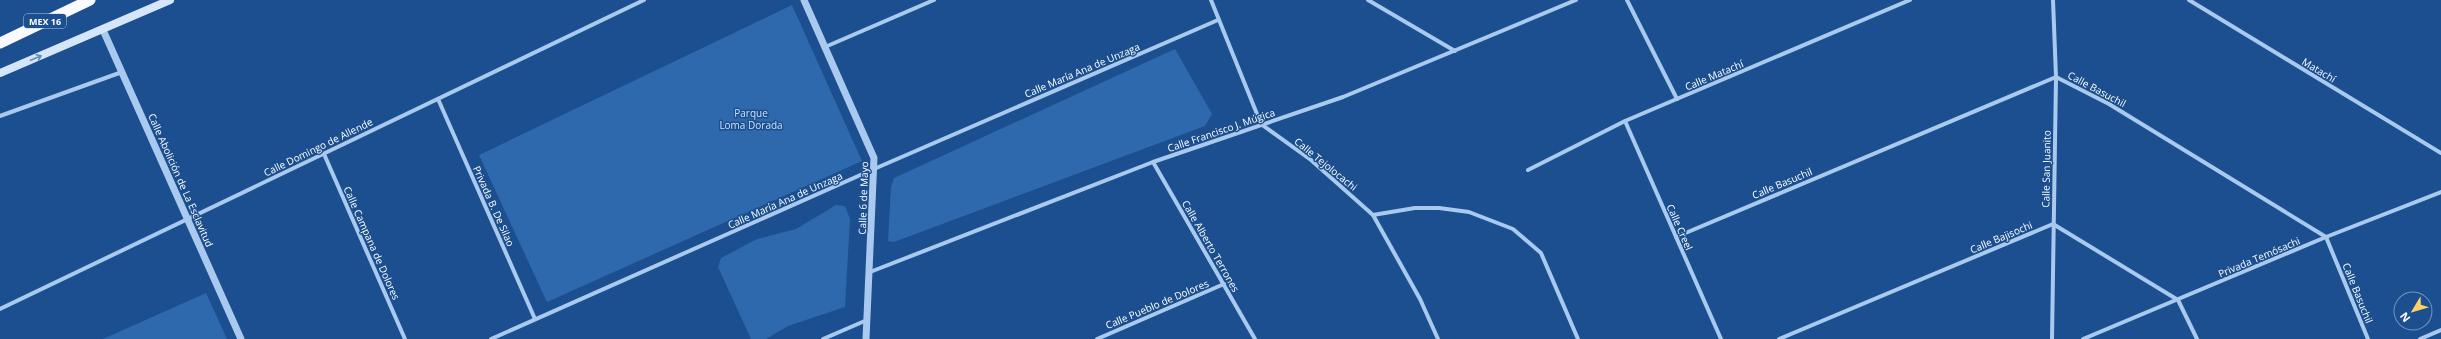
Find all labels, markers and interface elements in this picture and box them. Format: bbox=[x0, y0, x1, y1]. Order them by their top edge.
road number: MEX 16 bbox=[24, 14, 66, 28]
street label: Calle María Ana de Unzaga bbox=[1022, 39, 1142, 101]
one-way arrow bbox=[29, 54, 41, 61]
street label: Matachí bbox=[2299, 54, 2339, 86]
street label: Calle Matachí bbox=[1683, 56, 1746, 94]
street label: Calle Basuchil bbox=[2065, 68, 2129, 110]
street label: Calle Francisco J. Múgica bbox=[1165, 105, 1277, 155]
park label: Parque Loma Dorada bbox=[719, 106, 783, 132]
street label: Calle Abolición de La Esclavitud bbox=[145, 111, 217, 249]
street label: Calle Domingo de Allende bbox=[261, 114, 375, 179]
street label: Calle San Juanito bbox=[2038, 130, 2054, 208]
street label: Calle Tejolocachi bbox=[1292, 134, 1360, 194]
street label: Calle 6 de Mayo bbox=[855, 161, 871, 235]
street label: Privada B. De Silao bbox=[470, 164, 518, 248]
street label: Calle Basuchil bbox=[1750, 164, 1814, 202]
street label: Calle María Ana de Unzaga bbox=[725, 168, 845, 232]
street label: Calle Campana de Dolores bbox=[341, 184, 403, 302]
street label: Calle Alberto Terrones bbox=[1179, 198, 1243, 295]
street label: Calle Creel bbox=[1664, 202, 1696, 252]
street label: Calle Bajisochi bbox=[1968, 218, 2034, 256]
street label: Privada Temósachi bbox=[2216, 233, 2302, 281]
street label: Calle Basuchil bbox=[2340, 261, 2376, 325]
street label: Calle Pueblo de Dolores bbox=[1103, 276, 1211, 332]
north arrow bbox=[2393, 291, 2433, 331]
text: N bbox=[2396, 309, 2413, 326]

